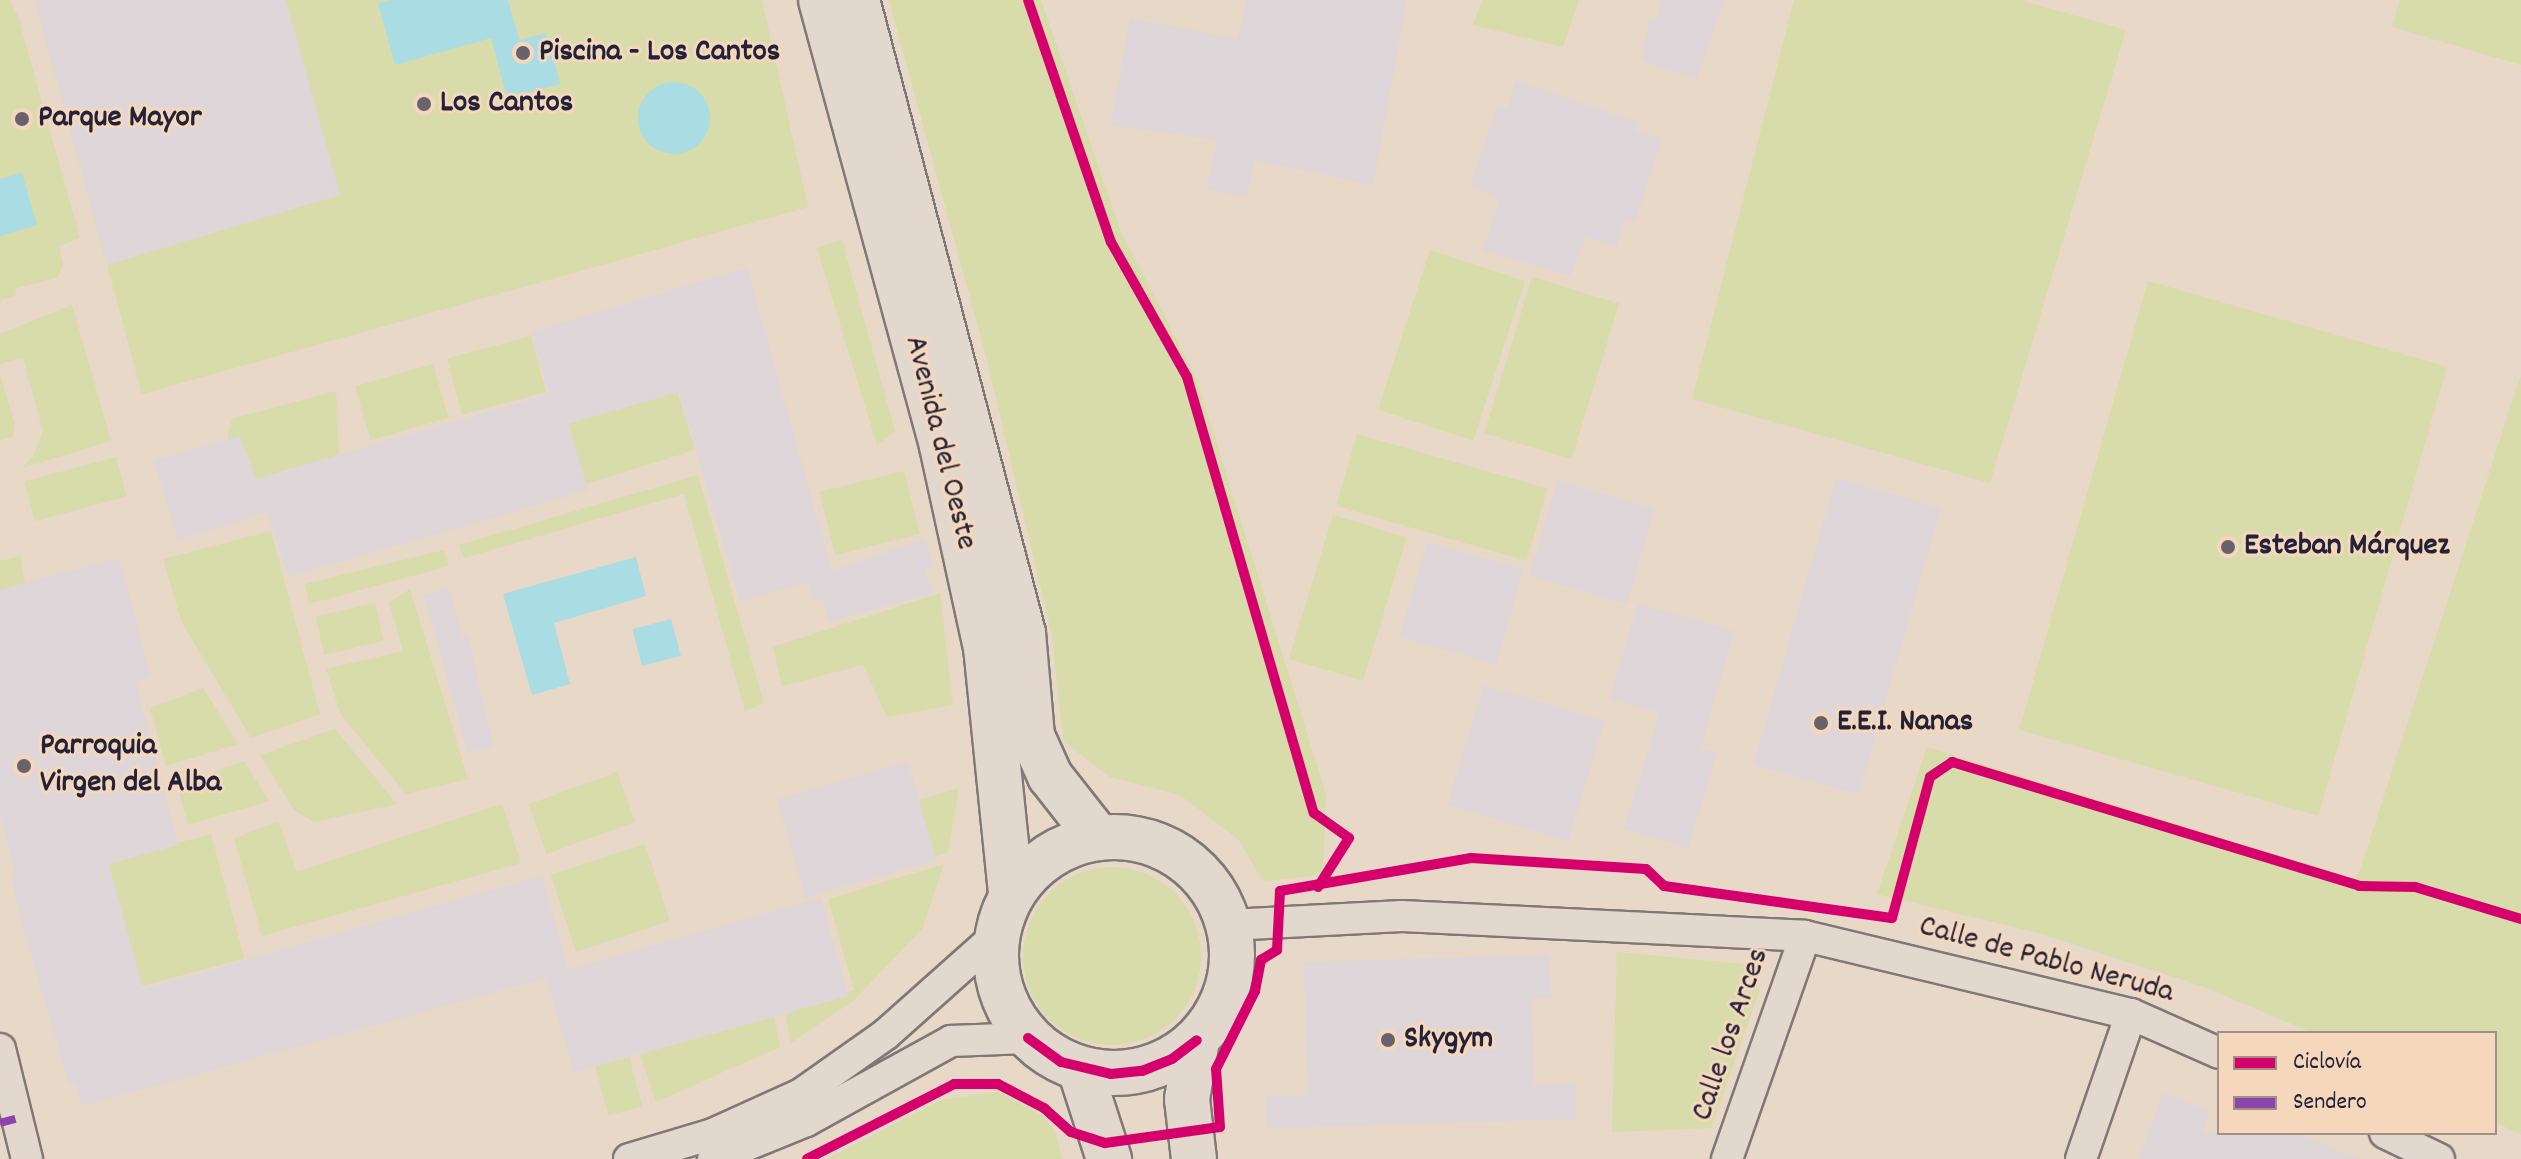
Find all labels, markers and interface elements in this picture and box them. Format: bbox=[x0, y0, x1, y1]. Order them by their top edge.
place label: Piscina - Los Cantos bbox=[539, 34, 780, 72]
marker: Piscina - Los Cantos bbox=[514, 44, 532, 62]
place label: Los Cantos bbox=[440, 85, 573, 123]
marker: Los Cantos bbox=[415, 95, 433, 113]
place label: Parque Mayor bbox=[38, 100, 202, 138]
marker: Parque Mayor bbox=[13, 110, 31, 128]
street label: Avenida del Oeste bbox=[894, 332, 984, 554]
place label: Esteban Márquez bbox=[2244, 528, 2450, 566]
marker: Esteban Márquez bbox=[2219, 538, 2237, 556]
place label: E.E.I. Nanas bbox=[1837, 704, 1973, 742]
marker: E.E.I. Nanas bbox=[1812, 714, 1830, 732]
place label: Parroquia Virgen del Alba bbox=[40, 729, 221, 804]
marker: Parroquia Virgen del Alba bbox=[15, 757, 33, 775]
street label: Calle de Pablo Neruda bbox=[1914, 909, 2178, 1013]
street label: Calle los Arces bbox=[1685, 944, 1779, 1126]
place label: Skygym bbox=[1404, 1021, 1493, 1059]
marker: Skygym bbox=[1379, 1031, 1397, 1049]
legend bbox=[2217, 1031, 2497, 1135]
text: Ciclovía bbox=[2293, 1046, 2361, 1080]
text: Sendero bbox=[2293, 1086, 2367, 1120]

